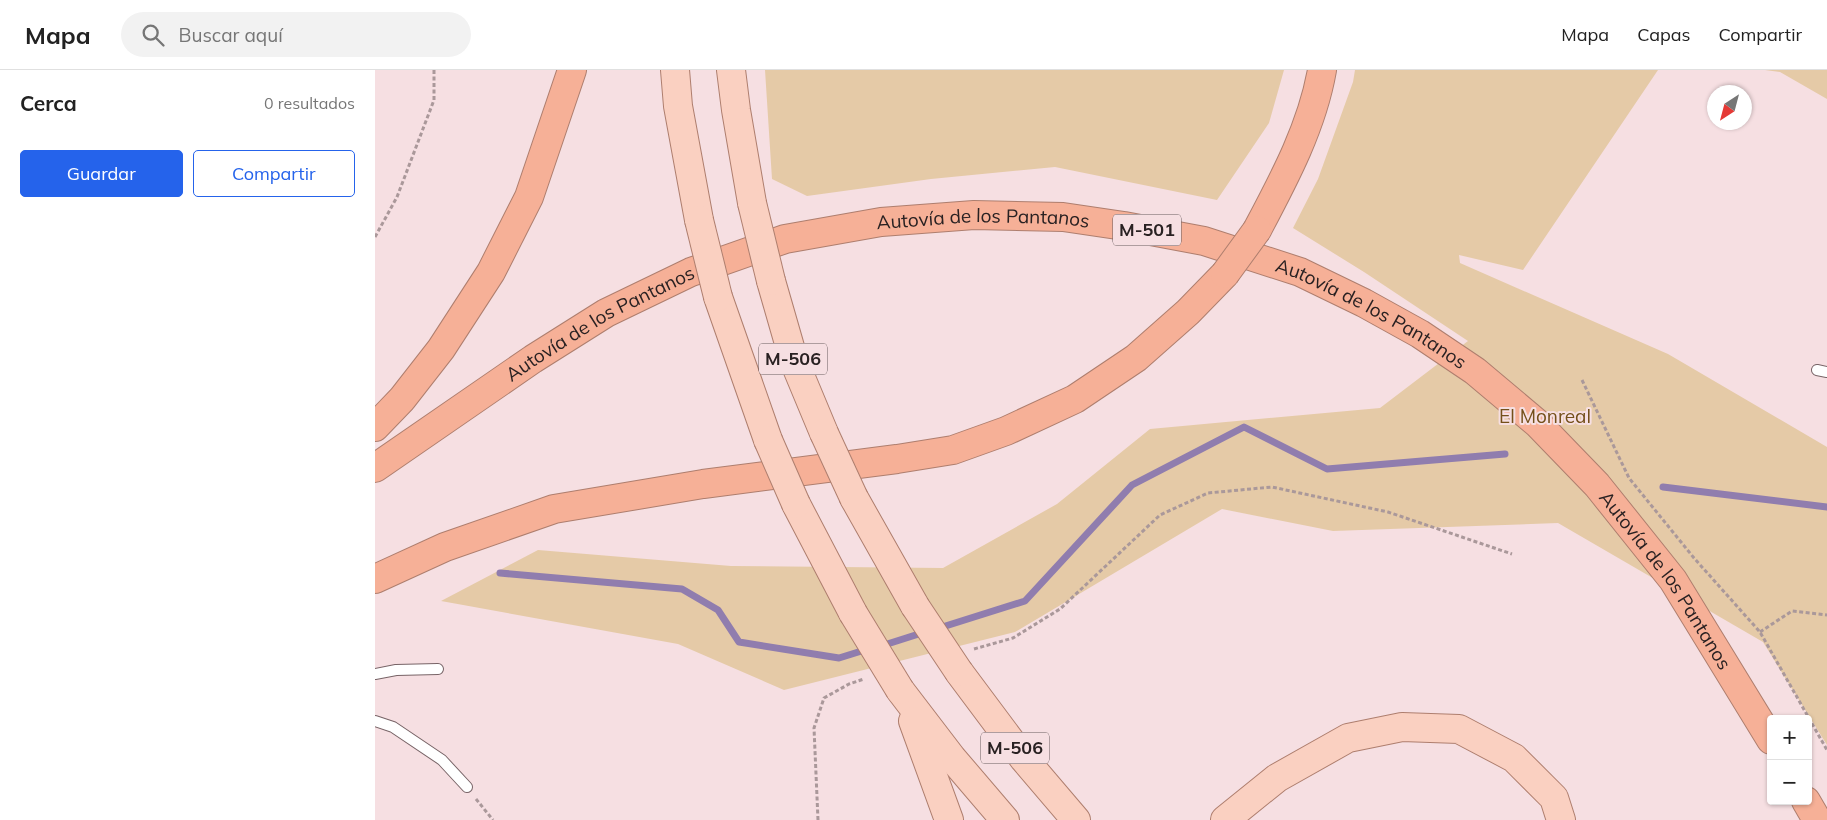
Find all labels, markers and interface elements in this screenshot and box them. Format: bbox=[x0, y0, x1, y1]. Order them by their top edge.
search box bbox=[121, 12, 471, 57]
text: Mapa bbox=[25, 20, 91, 50]
icon: search bbox=[139, 21, 167, 49]
text: Buscar aquí bbox=[179, 23, 283, 47]
text: Mapa bbox=[1561, 23, 1609, 46]
text: Capas bbox=[1637, 23, 1691, 46]
text: Compartir bbox=[1719, 23, 1802, 46]
north arrow bbox=[1707, 85, 1752, 130]
text: Cerca bbox=[20, 90, 77, 116]
text: 0 resultados bbox=[264, 93, 355, 113]
button: Guardar bbox=[20, 150, 183, 197]
button: Compartir bbox=[193, 150, 355, 197]
street label: Autovía de los Pantanos bbox=[876, 203, 1091, 234]
road number: M-501 bbox=[1113, 214, 1181, 246]
street label: Autovía de los Pantanos bbox=[1273, 253, 1471, 374]
street label: Autovía de los Pantanos bbox=[501, 260, 698, 386]
road number: M-506 bbox=[759, 344, 827, 374]
park label: El Monreal bbox=[1499, 404, 1591, 428]
street label: Autovía de los Pantanos bbox=[1594, 486, 1737, 674]
map controls bbox=[1767, 715, 1812, 805]
button: + bbox=[1767, 715, 1812, 760]
road number: M-506 bbox=[981, 732, 1049, 764]
button: − bbox=[1767, 760, 1812, 805]

